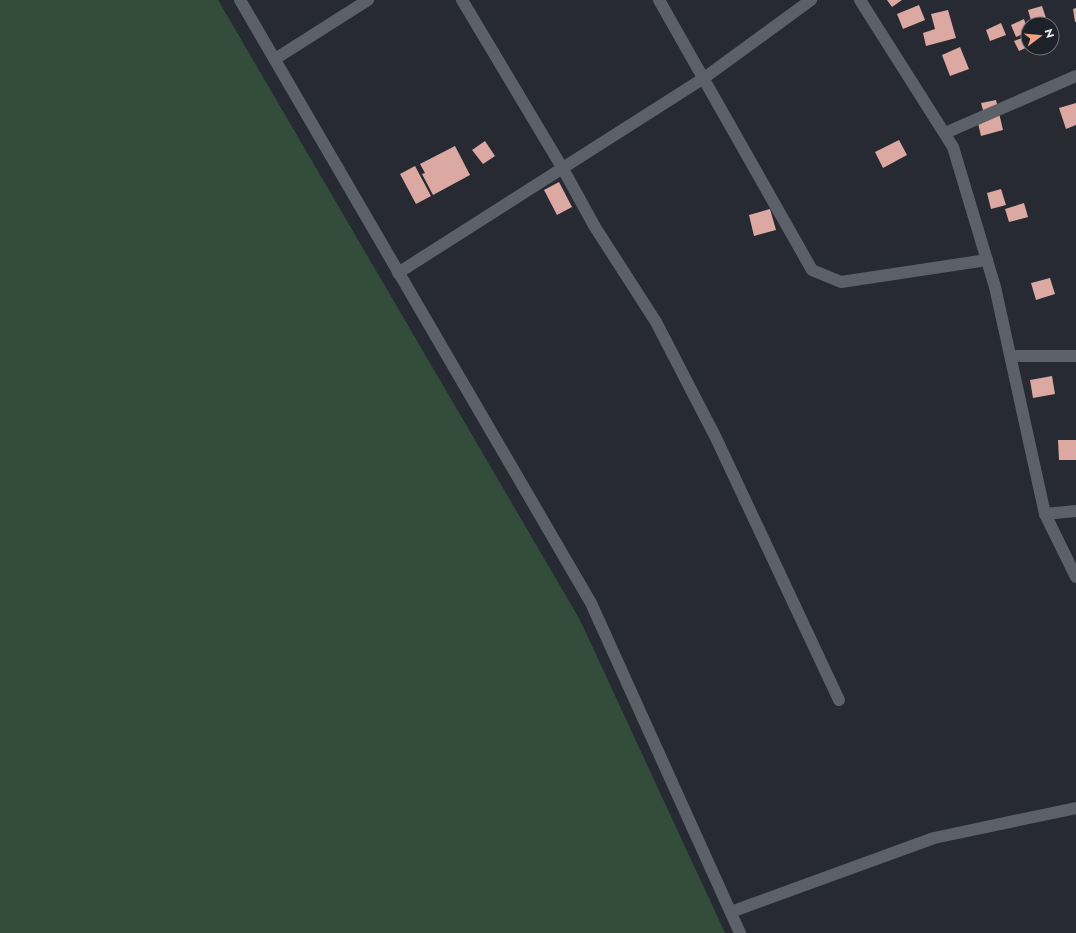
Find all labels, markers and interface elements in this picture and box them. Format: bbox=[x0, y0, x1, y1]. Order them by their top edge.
north arrow bbox=[1020, 16, 1060, 56]
text: N bbox=[1041, 27, 1059, 40]

